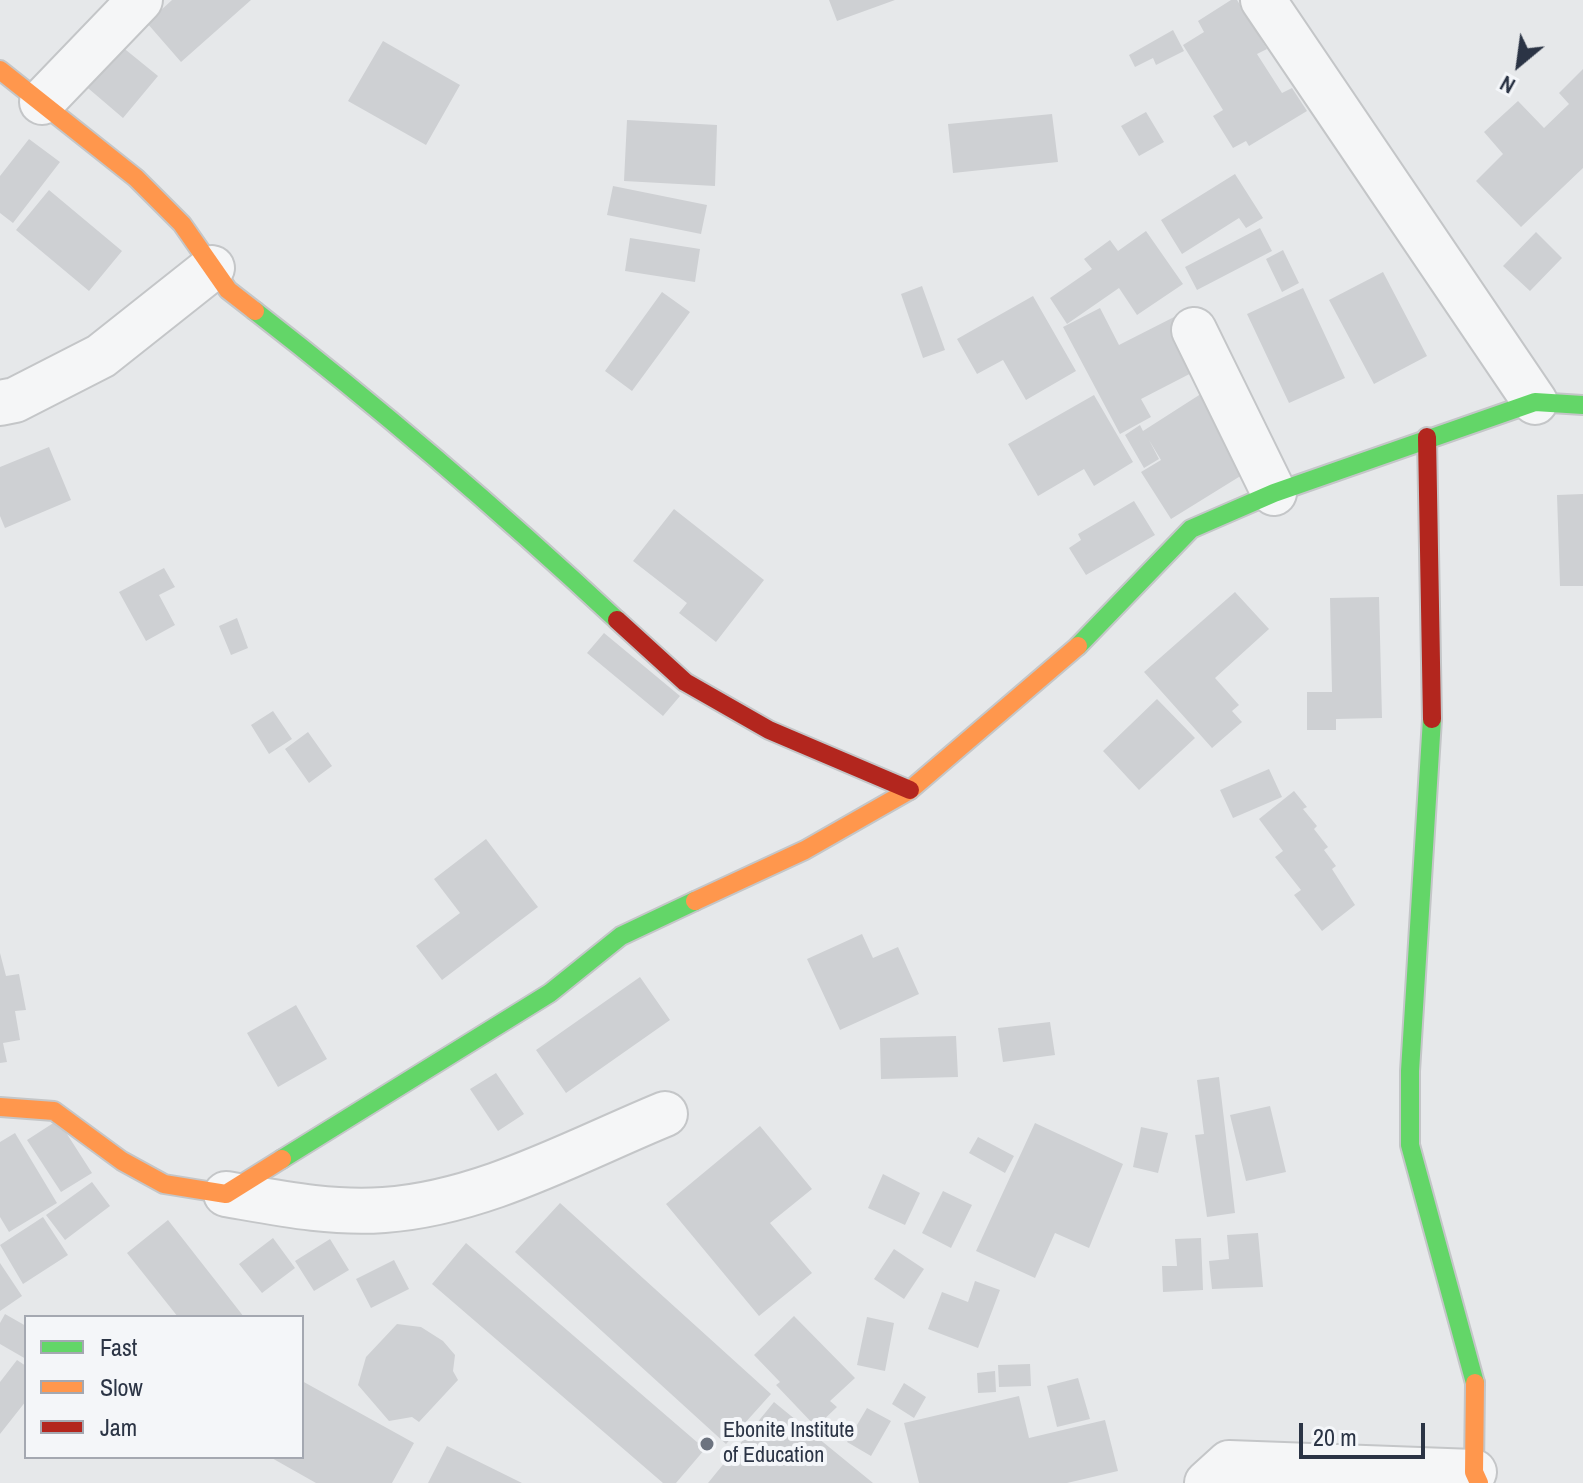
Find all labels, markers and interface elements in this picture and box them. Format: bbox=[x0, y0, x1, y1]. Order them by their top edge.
north arrow bbox=[1479, 24, 1559, 104]
text: N bbox=[1494, 69, 1520, 101]
legend bbox=[24, 1315, 304, 1459]
text: Fast bbox=[100, 1331, 137, 1363]
text: Slow bbox=[100, 1371, 143, 1403]
scale bar bbox=[1303, 1407, 1429, 1457]
text: Jam bbox=[100, 1411, 137, 1443]
place label: Ebonite Institute of Education bbox=[723, 1418, 854, 1470]
text: 20 m bbox=[1313, 1421, 1357, 1453]
marker: Ebonite Institute of Education bbox=[698, 1435, 716, 1453]

